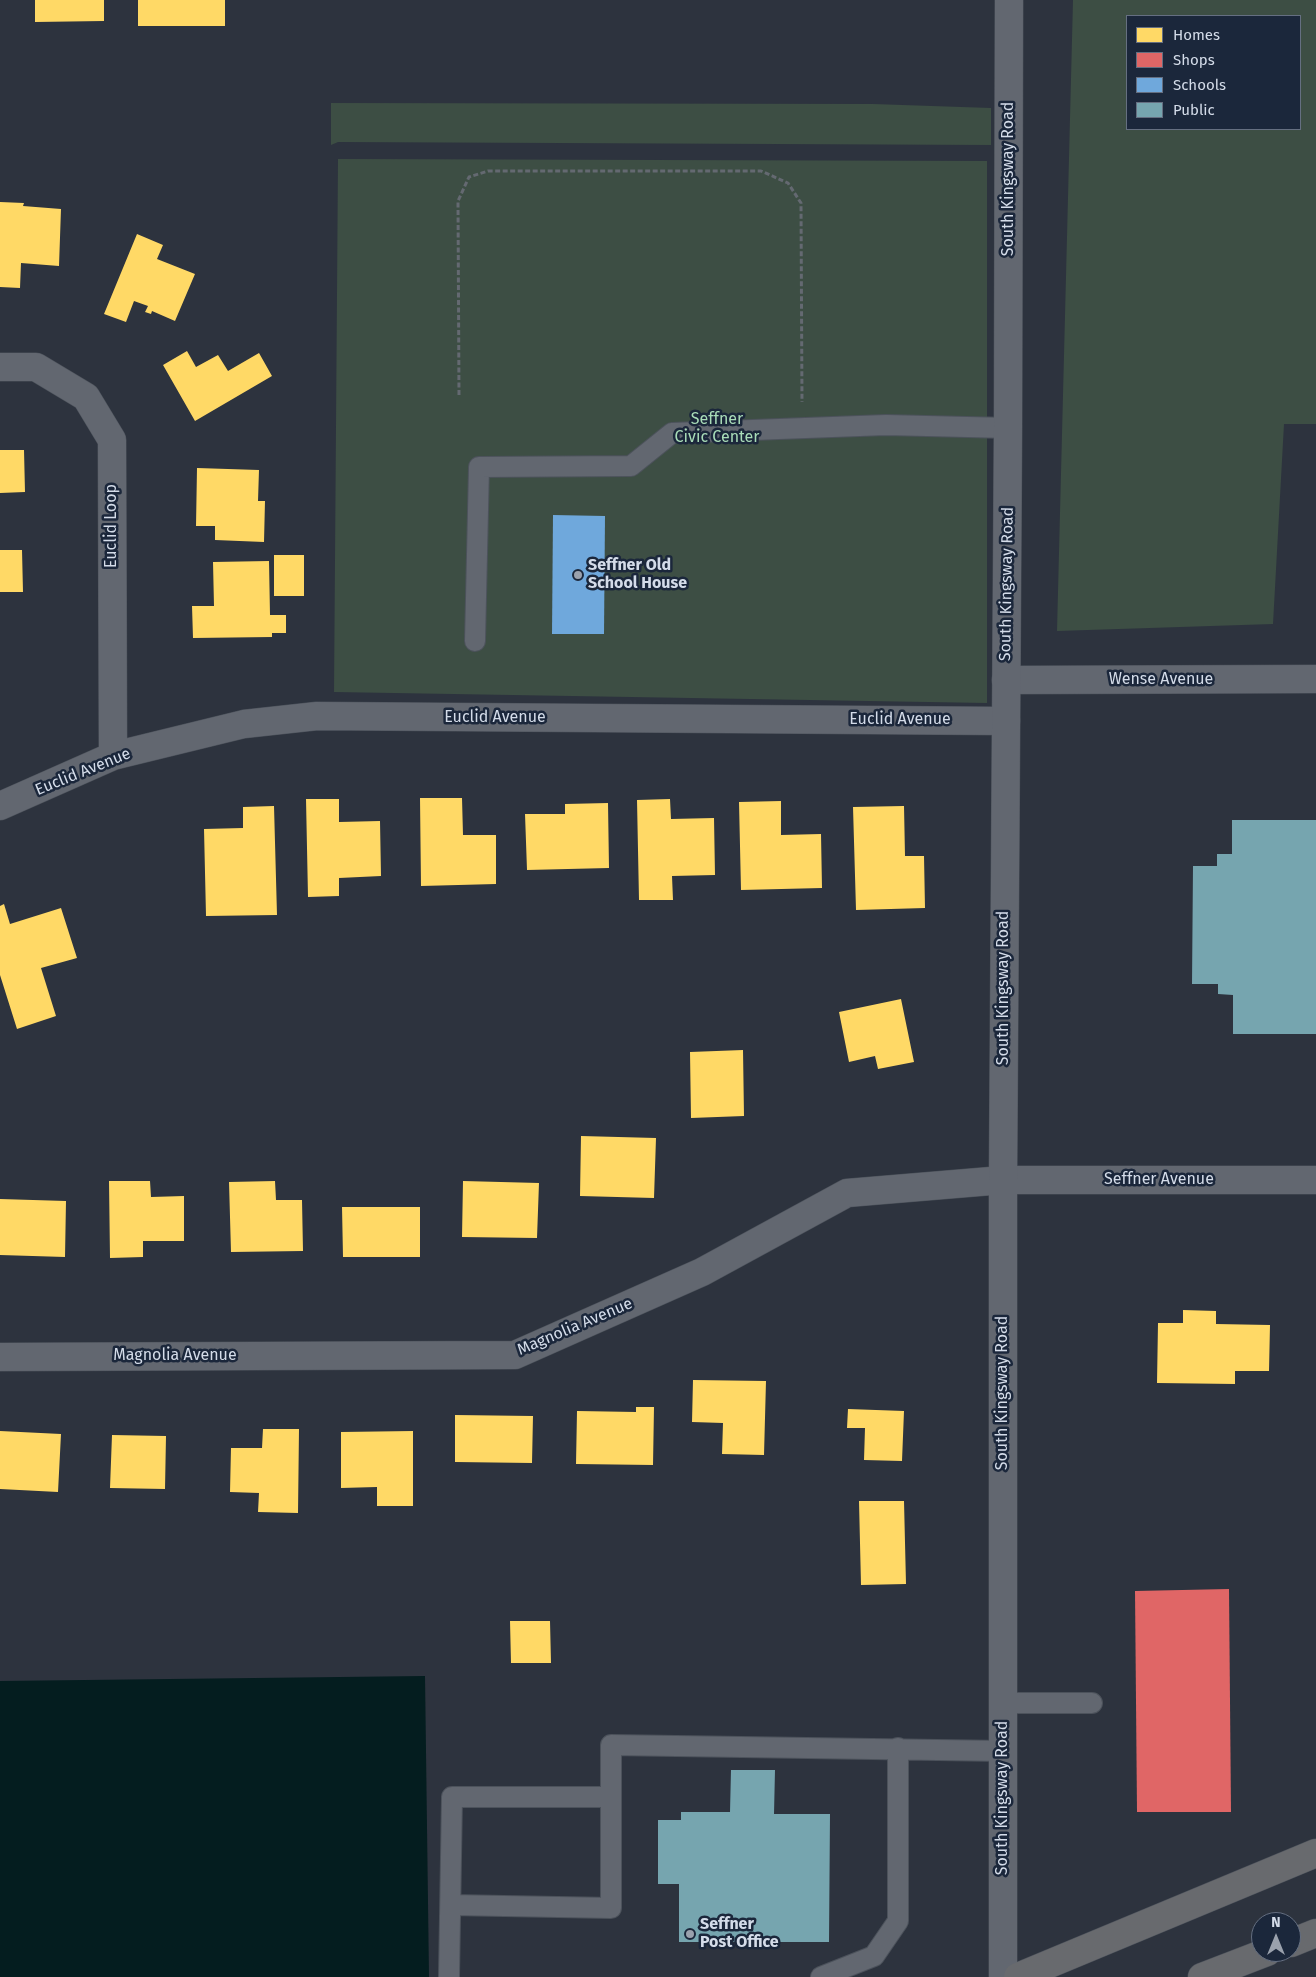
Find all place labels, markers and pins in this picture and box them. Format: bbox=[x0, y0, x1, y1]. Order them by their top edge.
place label: Seffner Old School House bbox=[588, 556, 687, 594]
marker: Seffner Old School House bbox=[572, 569, 584, 581]
place label: Seffner Post Office bbox=[700, 1915, 779, 1953]
marker: Seffner Post Office bbox=[684, 1928, 696, 1940]

